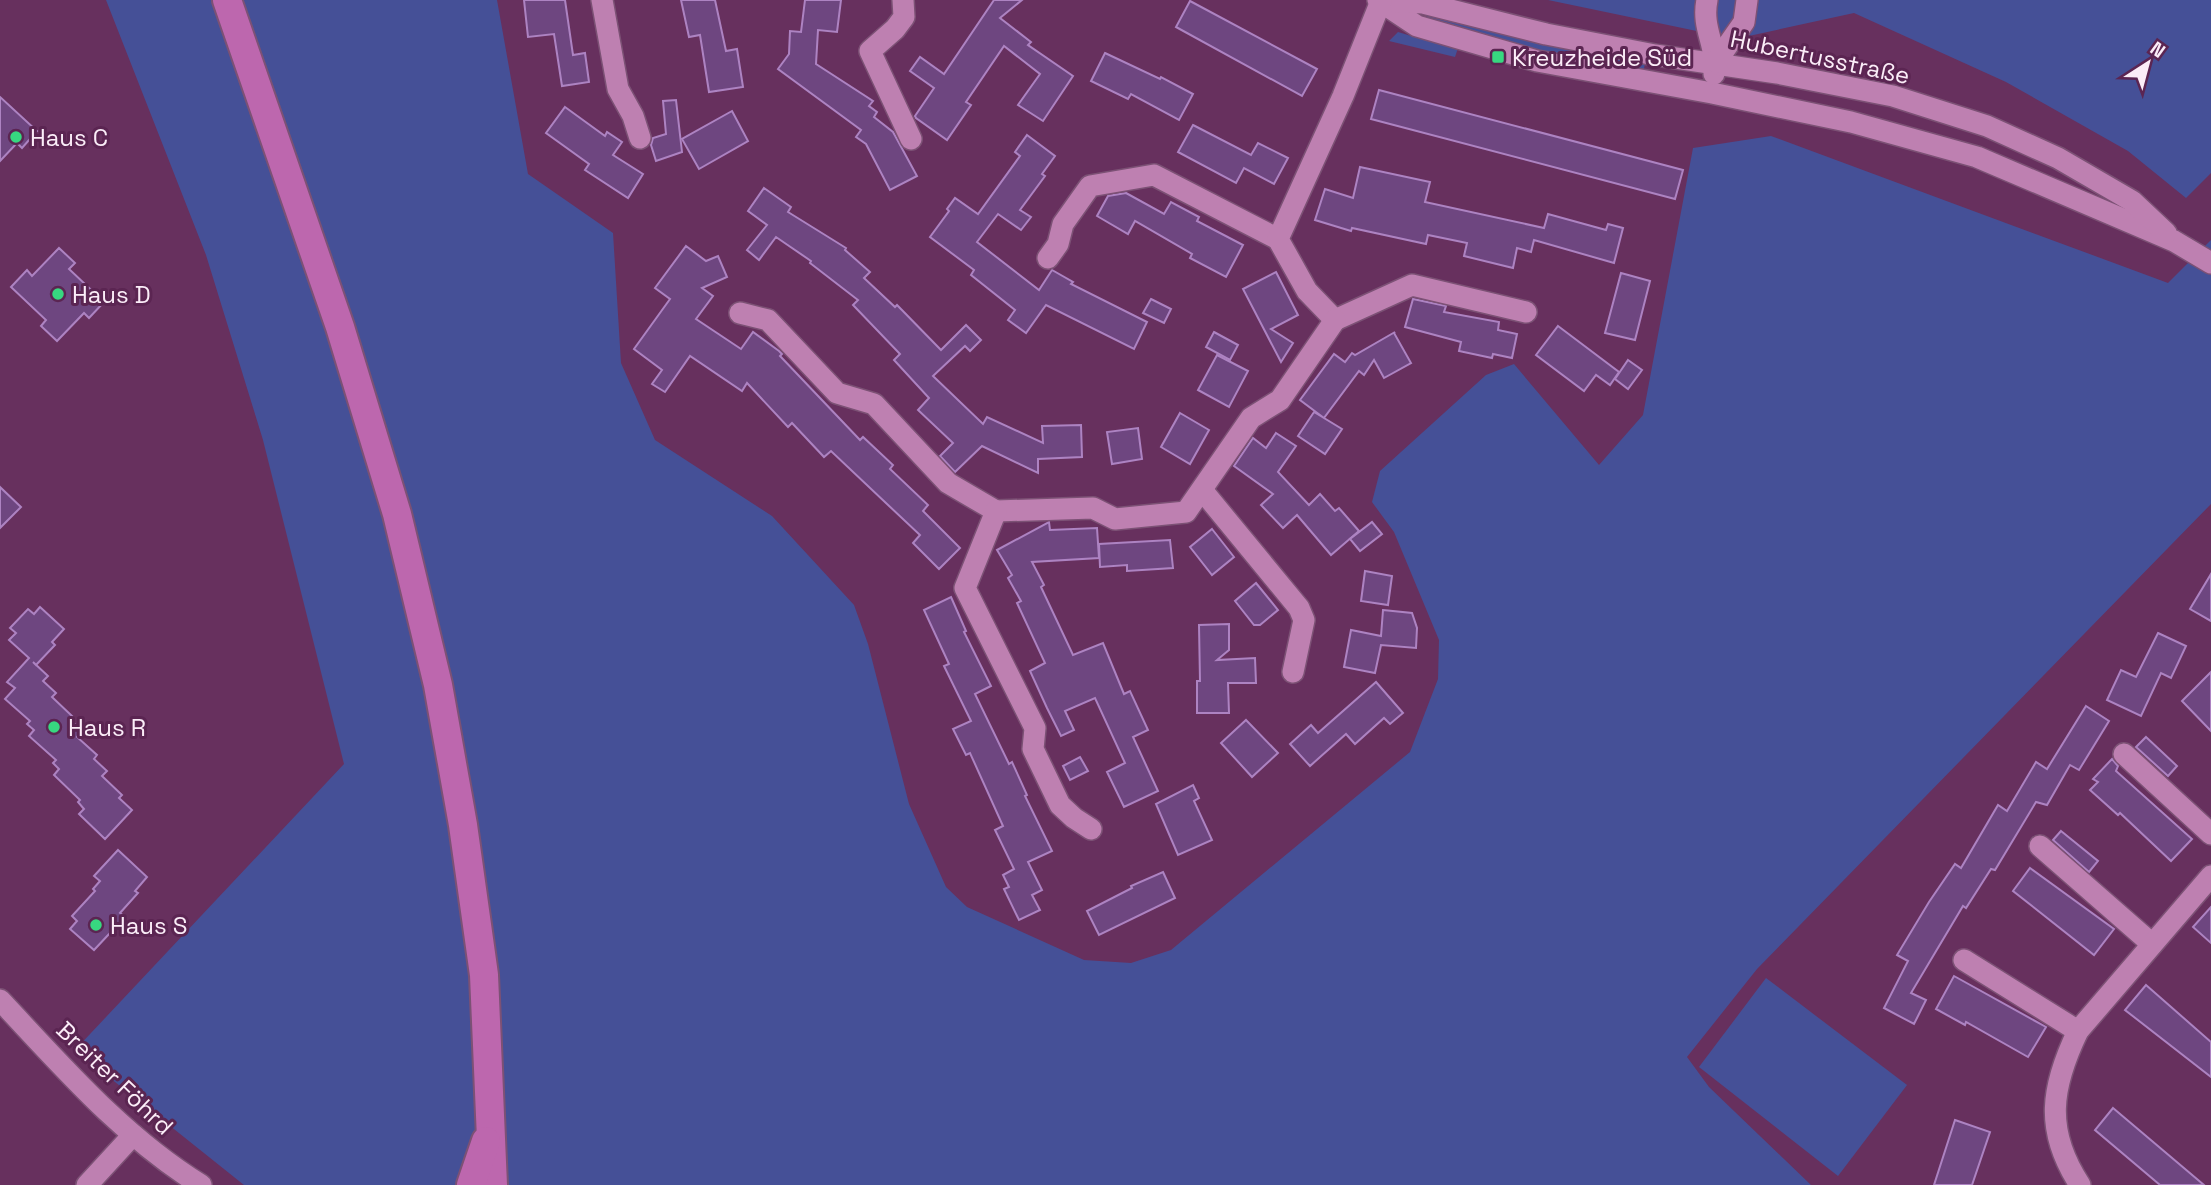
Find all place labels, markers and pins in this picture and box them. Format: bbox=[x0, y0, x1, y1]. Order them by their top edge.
place label: Kreuzheide Süd bbox=[1512, 42, 1692, 73]
marker: Kreuzheide Süd bbox=[1490, 49, 1506, 65]
place label: Haus C bbox=[30, 122, 108, 153]
marker: Haus C bbox=[8, 129, 24, 145]
place label: Haus D bbox=[72, 279, 151, 310]
marker: Haus D bbox=[50, 286, 66, 302]
place label: Haus R bbox=[68, 712, 146, 743]
marker: Haus R bbox=[46, 719, 62, 735]
place label: Haus S bbox=[110, 910, 187, 941]
marker: Haus S bbox=[88, 917, 104, 933]

